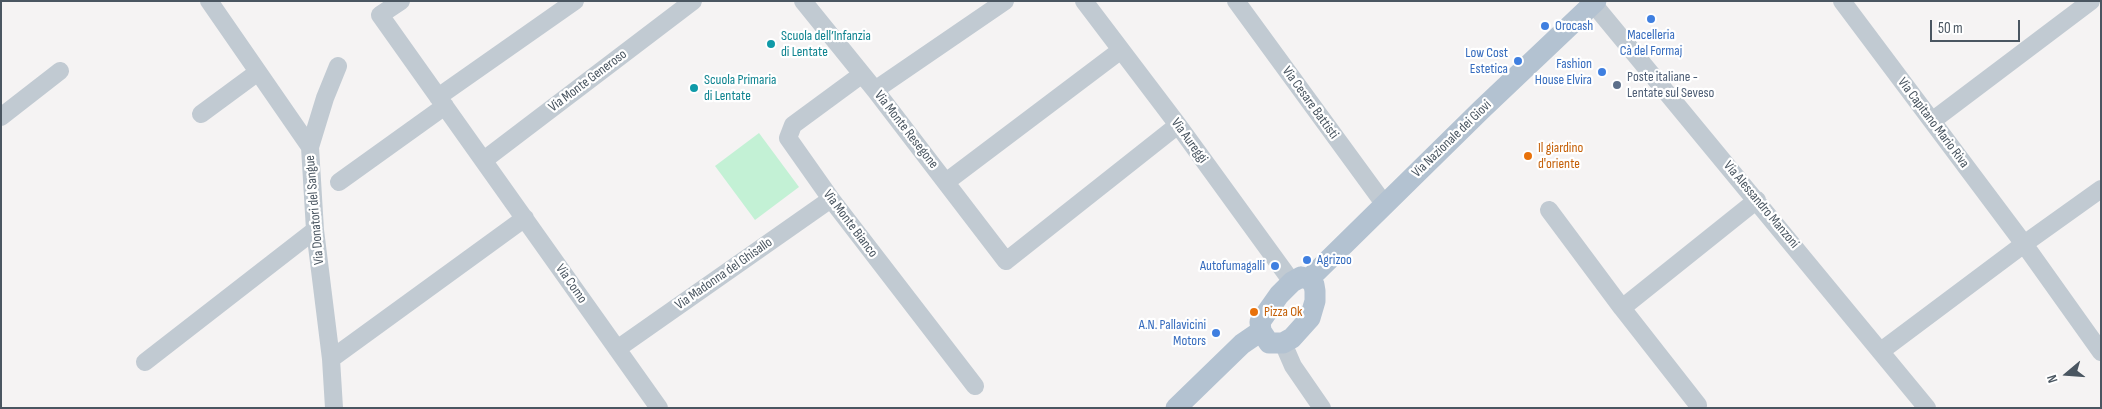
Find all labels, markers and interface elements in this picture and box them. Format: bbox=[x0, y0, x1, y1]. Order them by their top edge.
scale bar bbox=[1932, 10, 2022, 42]
marker: Macelleria Cà del Formaj bbox=[1645, 13, 1657, 25]
place label: Orocash bbox=[1555, 18, 1593, 34]
text: 50 m bbox=[1938, 19, 1963, 38]
marker: Orocash bbox=[1539, 20, 1551, 32]
place label: Macelleria Cà del Formaj bbox=[1620, 27, 1682, 59]
place label: Scuola dell’Infanzia di Lentate bbox=[781, 28, 871, 60]
marker: Scuola dell’Infanzia di Lentate bbox=[765, 38, 777, 50]
place label: Low Cost Estetica bbox=[1465, 45, 1508, 78]
street label: Via Monte Generoso bbox=[546, 46, 630, 116]
marker: Low Cost Estetica bbox=[1512, 55, 1524, 67]
place label: Fashion House Elvira bbox=[1535, 56, 1592, 88]
street label: Via Cesare Battisti bbox=[1278, 63, 1342, 143]
marker: Fashion House Elvira bbox=[1596, 66, 1608, 78]
place label: Poste italiane - Lentate sul Seveso bbox=[1627, 69, 1714, 102]
place label: Scuola Primaria di Lentate bbox=[704, 72, 776, 104]
street label: Via Capitano Mario Riva bbox=[1894, 75, 1972, 171]
marker: Poste italiane - Lentate sul Seveso bbox=[1611, 79, 1623, 91]
marker: Scuola Primaria di Lentate bbox=[688, 82, 700, 94]
street label: Via Monte Resegone bbox=[870, 88, 942, 172]
street label: Via Nazionale dei Giovi bbox=[1409, 97, 1495, 181]
street label: Via Aureggi bbox=[1167, 115, 1211, 167]
place label: Il giardino d'oriente bbox=[1538, 140, 1583, 172]
marker: Il giardino d'oriente bbox=[1522, 150, 1534, 162]
street label: Via Donatori del Sangue bbox=[302, 154, 328, 266]
street label: Via Alessandro Manzoni bbox=[1720, 158, 1802, 252]
street label: Via Monte Bianco bbox=[819, 187, 881, 261]
street label: Via Madonna del Ghisallo bbox=[672, 234, 776, 314]
place label: Agrizoo bbox=[1317, 252, 1352, 268]
marker: Agrizoo bbox=[1301, 254, 1313, 266]
place label: Autofumagalli bbox=[1200, 258, 1265, 274]
marker: Autofumagalli bbox=[1269, 260, 1281, 272]
street label: Via Como bbox=[552, 261, 590, 307]
place label: Pizza Ok bbox=[1264, 304, 1302, 320]
marker: Pizza Ok bbox=[1248, 306, 1260, 318]
place label: A.N. Pallavicini Motors bbox=[1139, 317, 1206, 350]
marker: A.N. Pallavicini Motors bbox=[1210, 327, 1222, 339]
north arrow bbox=[2042, 349, 2092, 399]
text: N bbox=[2043, 373, 2062, 385]

